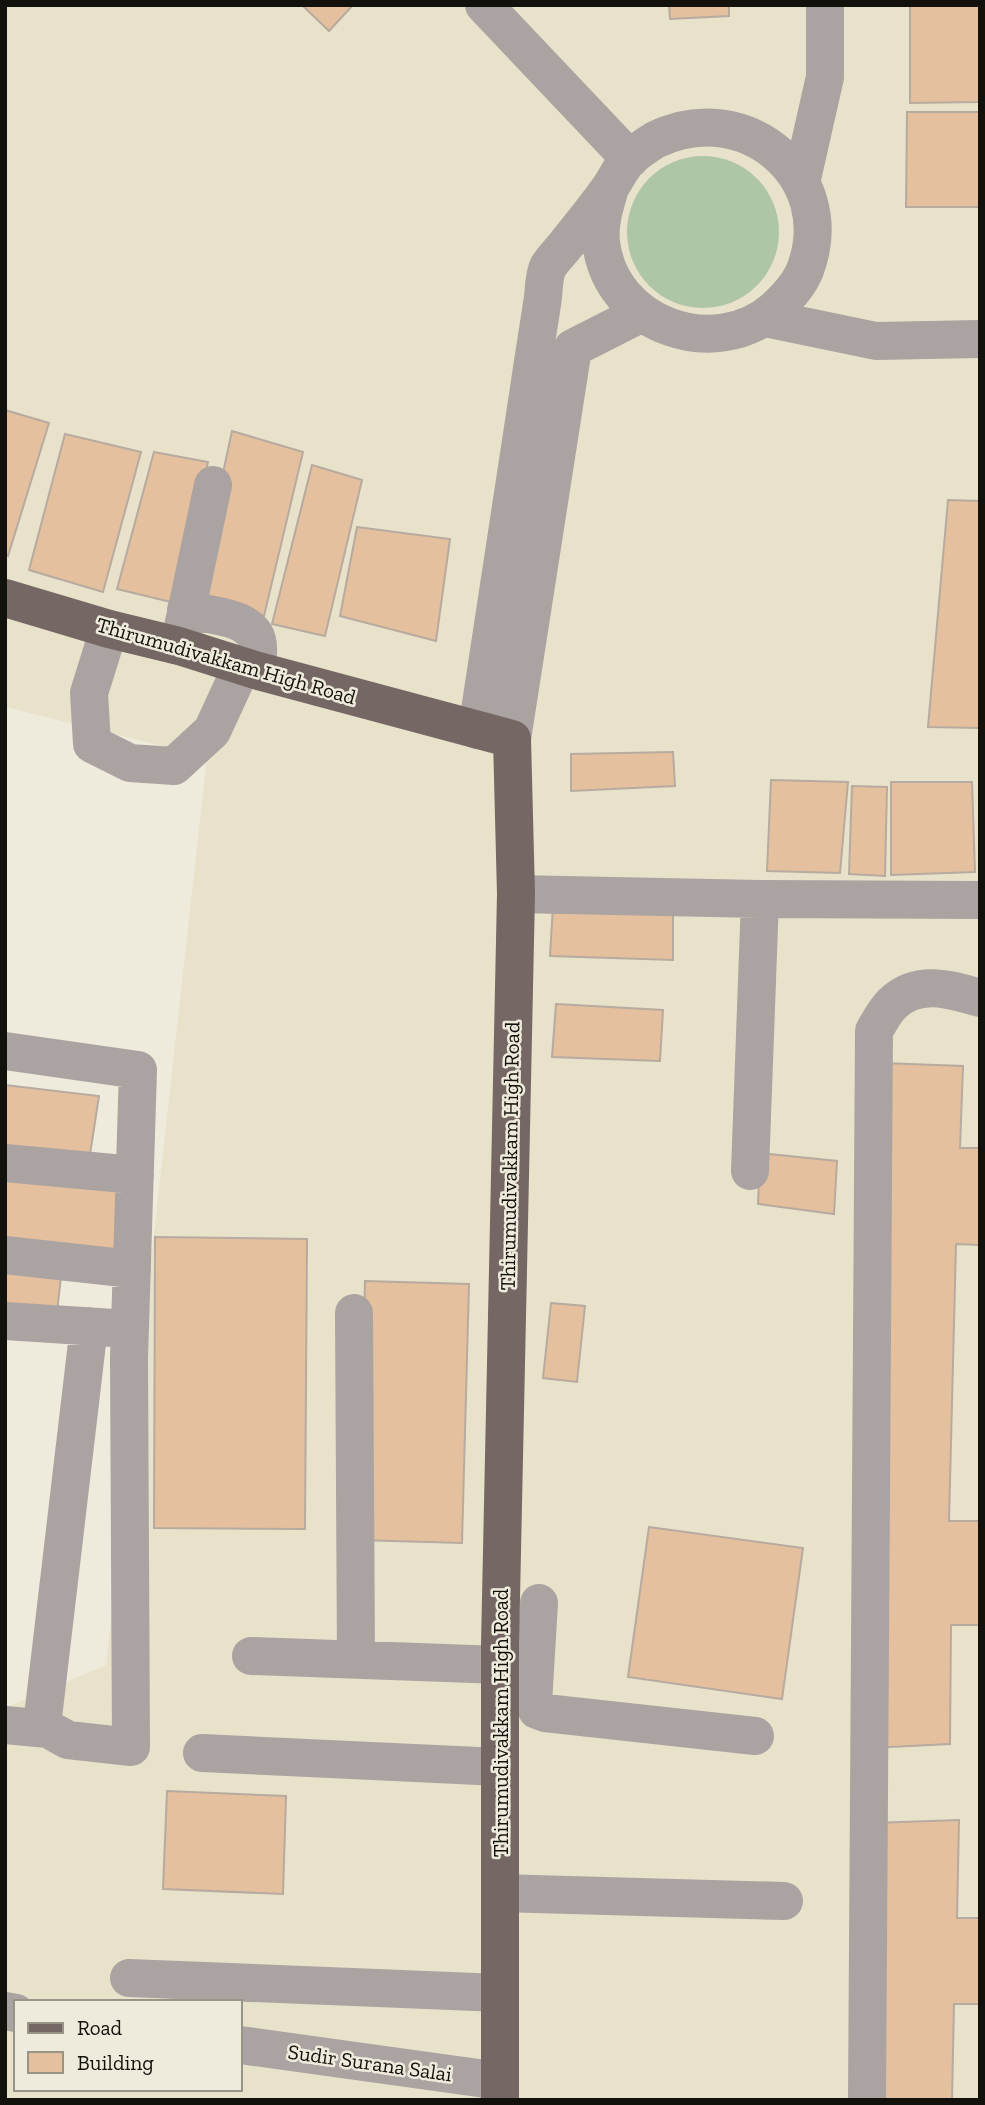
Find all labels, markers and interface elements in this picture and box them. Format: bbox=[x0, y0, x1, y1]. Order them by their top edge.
street label: Thirumudivakkam High Road bbox=[94, 611, 359, 710]
street label: Thirumudivakkam High Road bbox=[495, 1021, 524, 1291]
street label: Thirumudivakkam High Road bbox=[488, 1588, 513, 1857]
legend bbox=[14, 2000, 242, 2091]
text: Road bbox=[77, 2015, 123, 2040]
street label: Sudir Surana Salai bbox=[286, 2039, 454, 2086]
text: Building bbox=[77, 2050, 154, 2075]

